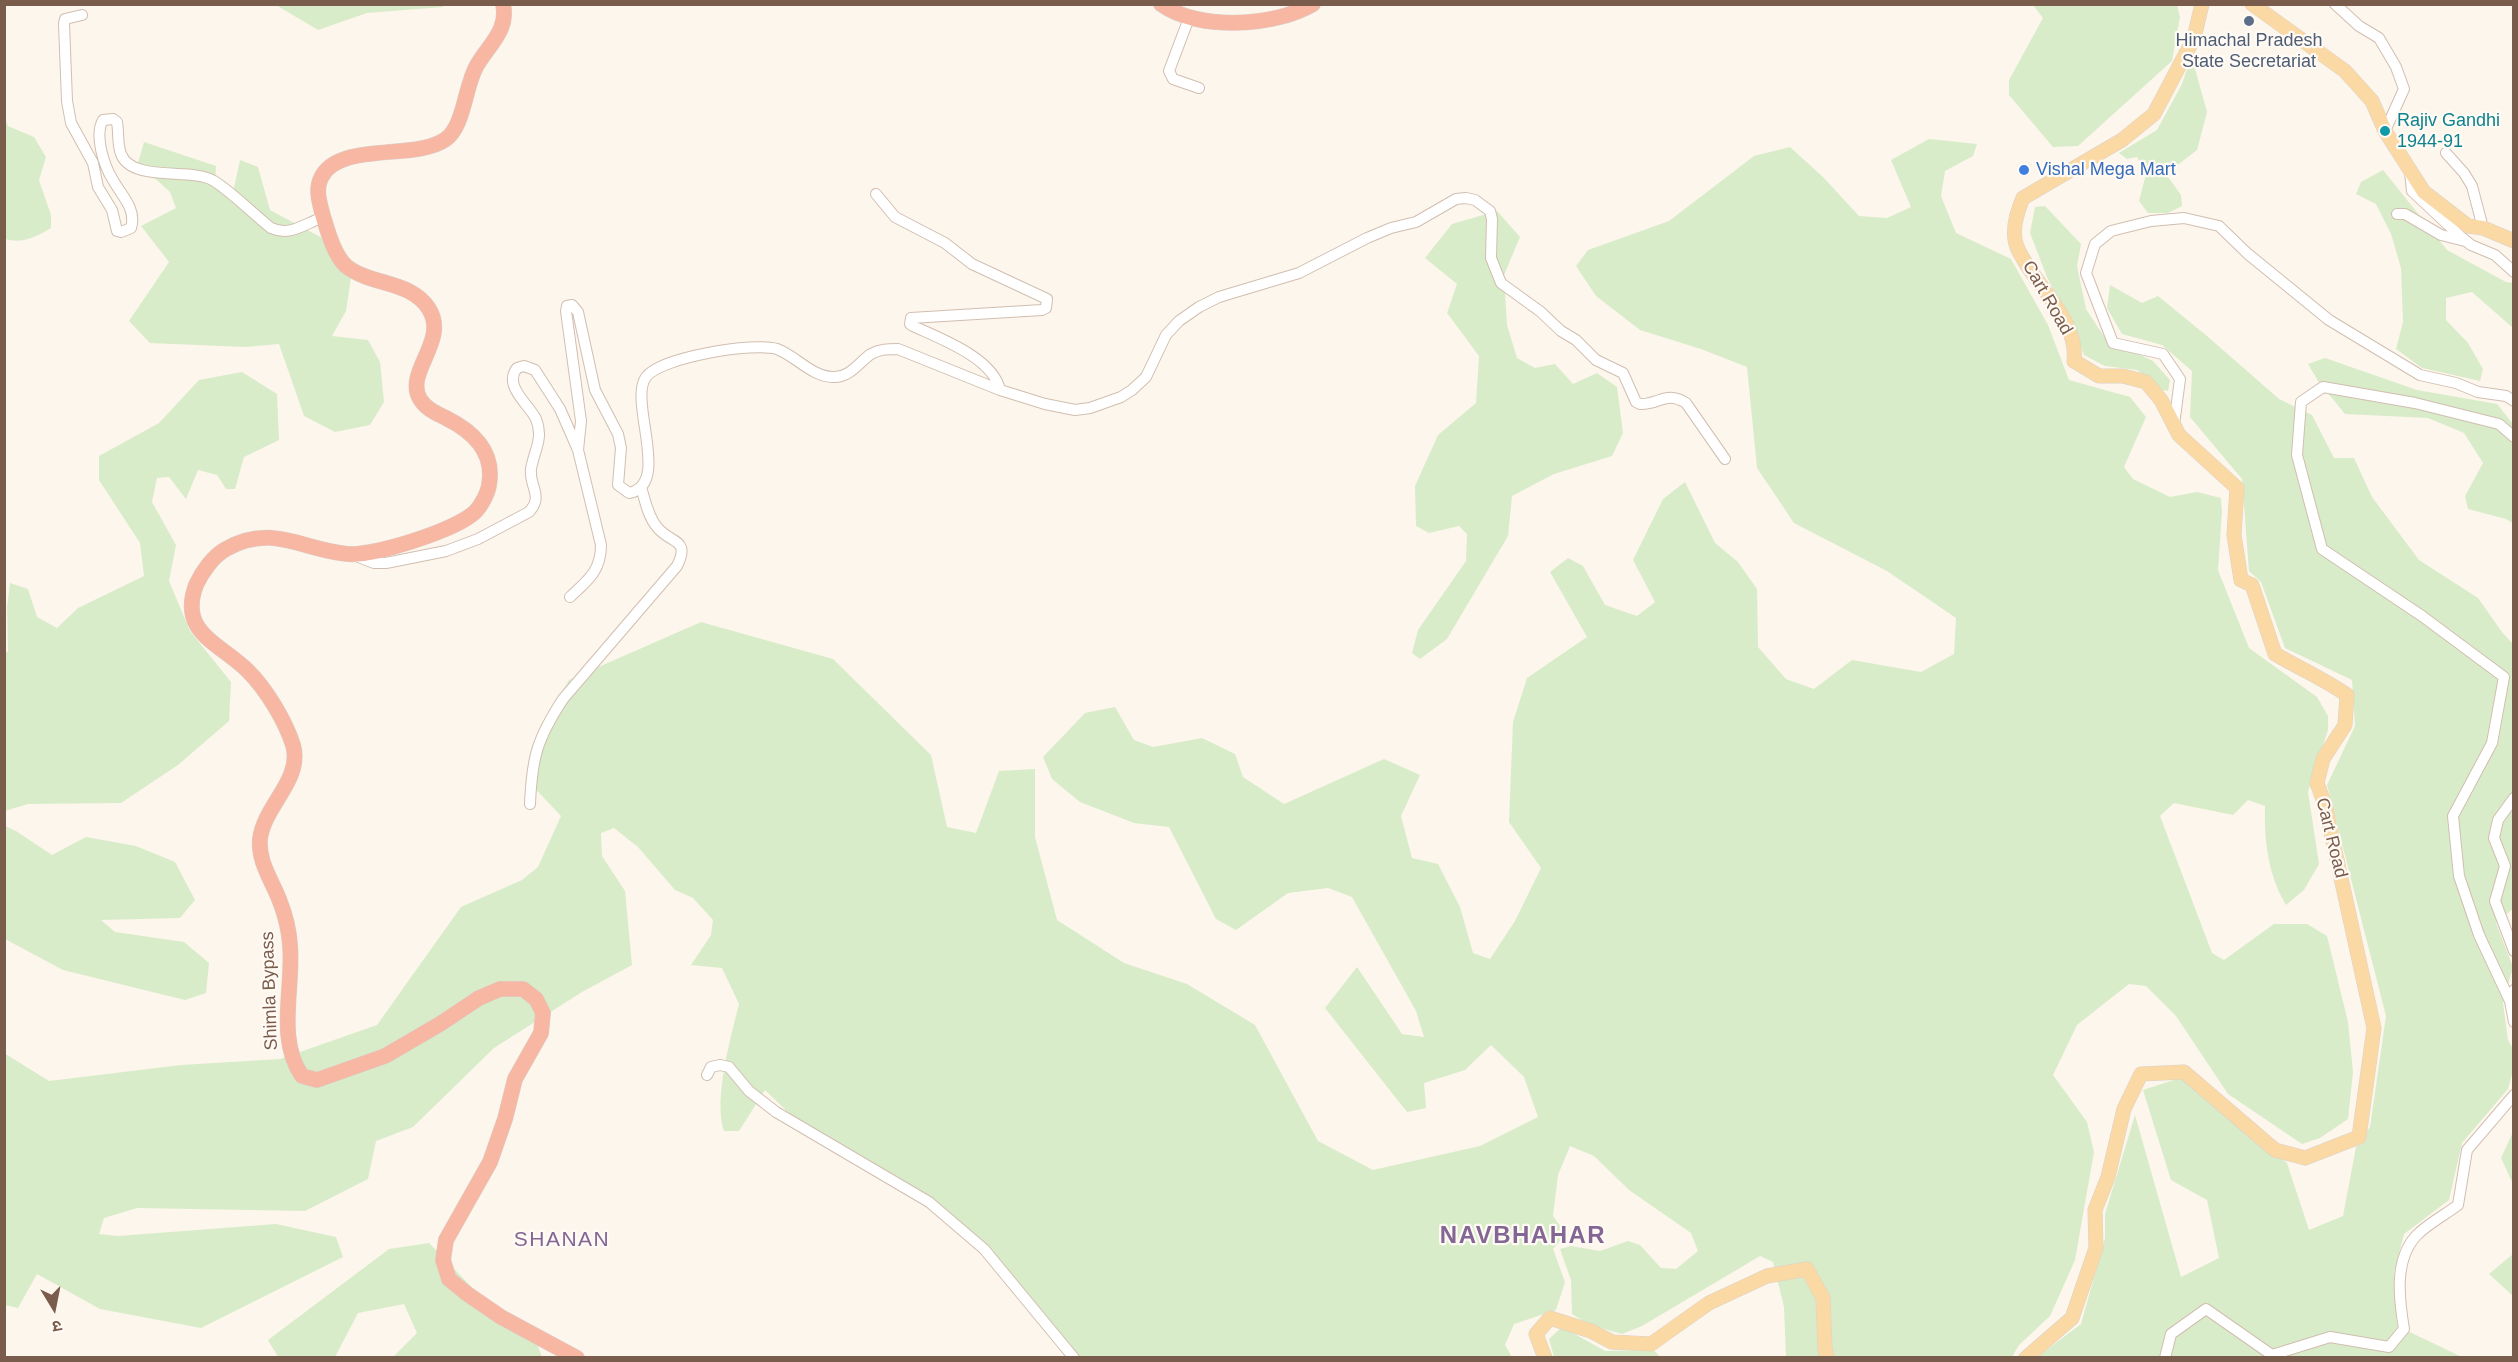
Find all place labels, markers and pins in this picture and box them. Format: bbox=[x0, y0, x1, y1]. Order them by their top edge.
marker: Himachal Pradesh State Secretariat bbox=[2242, 14, 2256, 28]
place label: Himachal Pradesh State Secretariat bbox=[2175, 30, 2323, 72]
place label: Rajiv Gandhi 1944-91 bbox=[2397, 110, 2500, 152]
marker: Rajiv Gandhi 1944-91 bbox=[2378, 124, 2392, 138]
place label: Vishal Mega Mart bbox=[2036, 159, 2176, 181]
marker: Vishal Mega Mart bbox=[2017, 163, 2031, 177]

